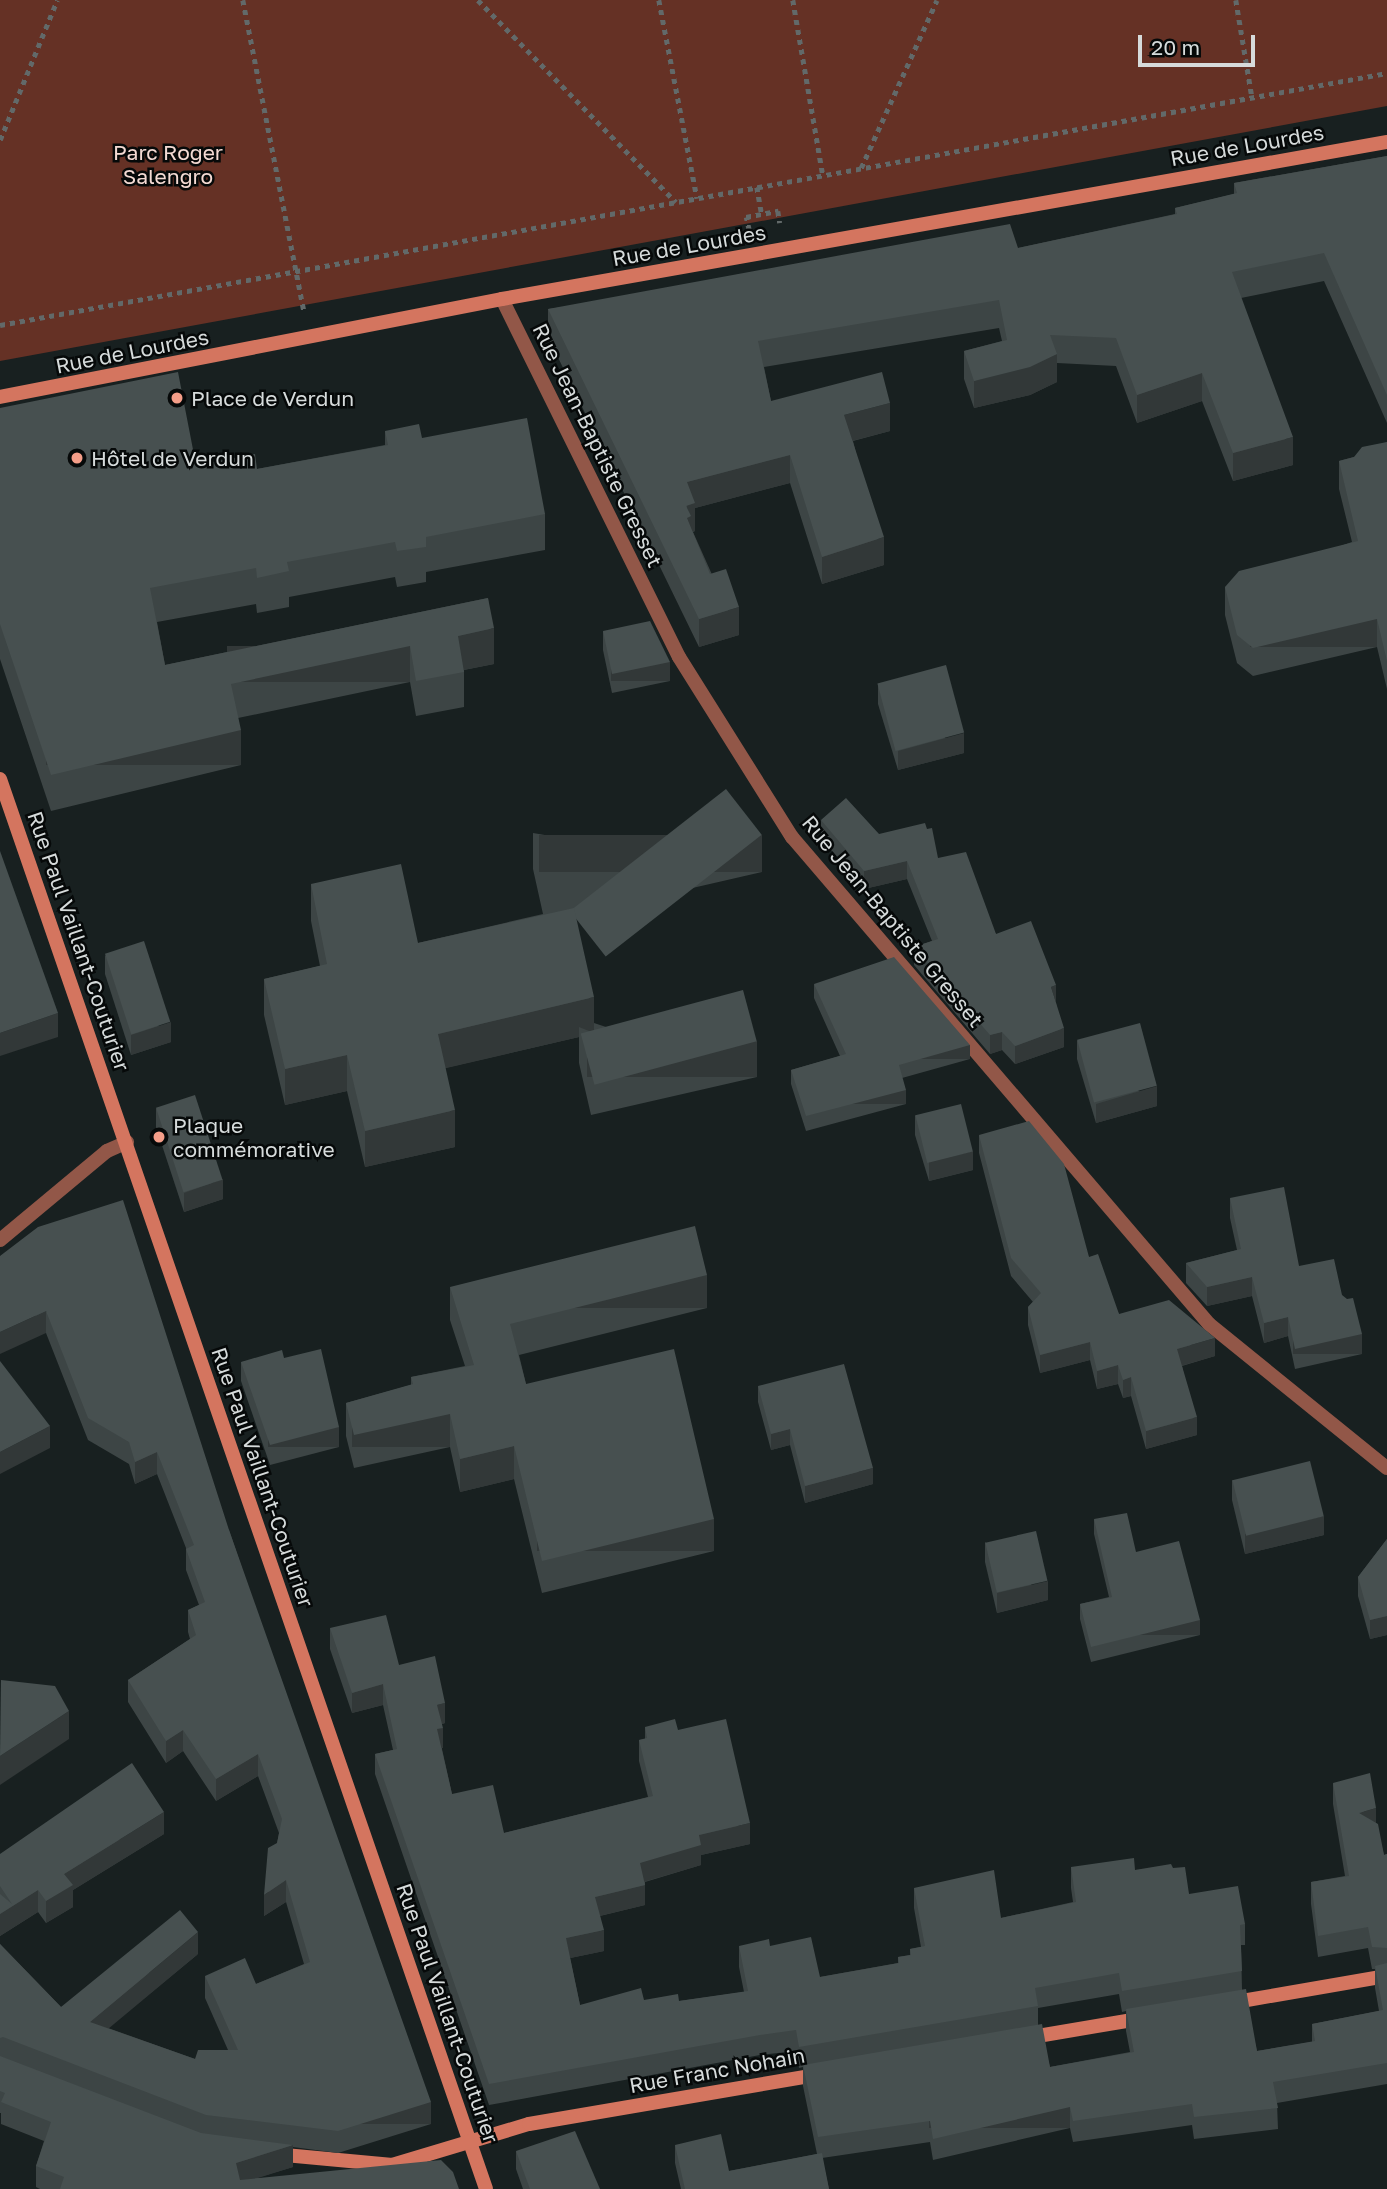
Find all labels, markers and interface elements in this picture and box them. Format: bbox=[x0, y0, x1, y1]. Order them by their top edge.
scale bar bbox=[1142, 21, 1259, 65]
text: 20 m bbox=[1151, 34, 1200, 60]
street label: Rue de Lourdes bbox=[1168, 119, 1326, 171]
park label: Parc Roger Salengro bbox=[113, 139, 223, 189]
street label: Rue de Lourdes bbox=[610, 219, 768, 271]
street label: Rue Jean-Baptiste Gresset bbox=[528, 319, 668, 571]
street label: Rue de Lourdes bbox=[53, 324, 211, 378]
place label: Place de Verdun bbox=[191, 385, 354, 411]
marker: Place de Verdun bbox=[169, 390, 185, 406]
place label: Hôtel de Verdun bbox=[91, 445, 254, 471]
marker: Hôtel de Verdun bbox=[69, 450, 85, 466]
street label: Rue Paul Vaillant-Couturier bbox=[23, 808, 135, 1074]
street label: Rue Jean-Baptiste Gresset bbox=[797, 810, 989, 1032]
place label: Plaque commémorative bbox=[173, 1112, 335, 1162]
marker: Plaque commémorative bbox=[151, 1129, 167, 1145]
street label: Rue Paul Vaillant-Couturier bbox=[207, 1344, 319, 1610]
street label: Rue Paul Vaillant-Couturier bbox=[392, 1880, 504, 2146]
street label: Rue Franc Nohain bbox=[627, 2042, 807, 2098]

